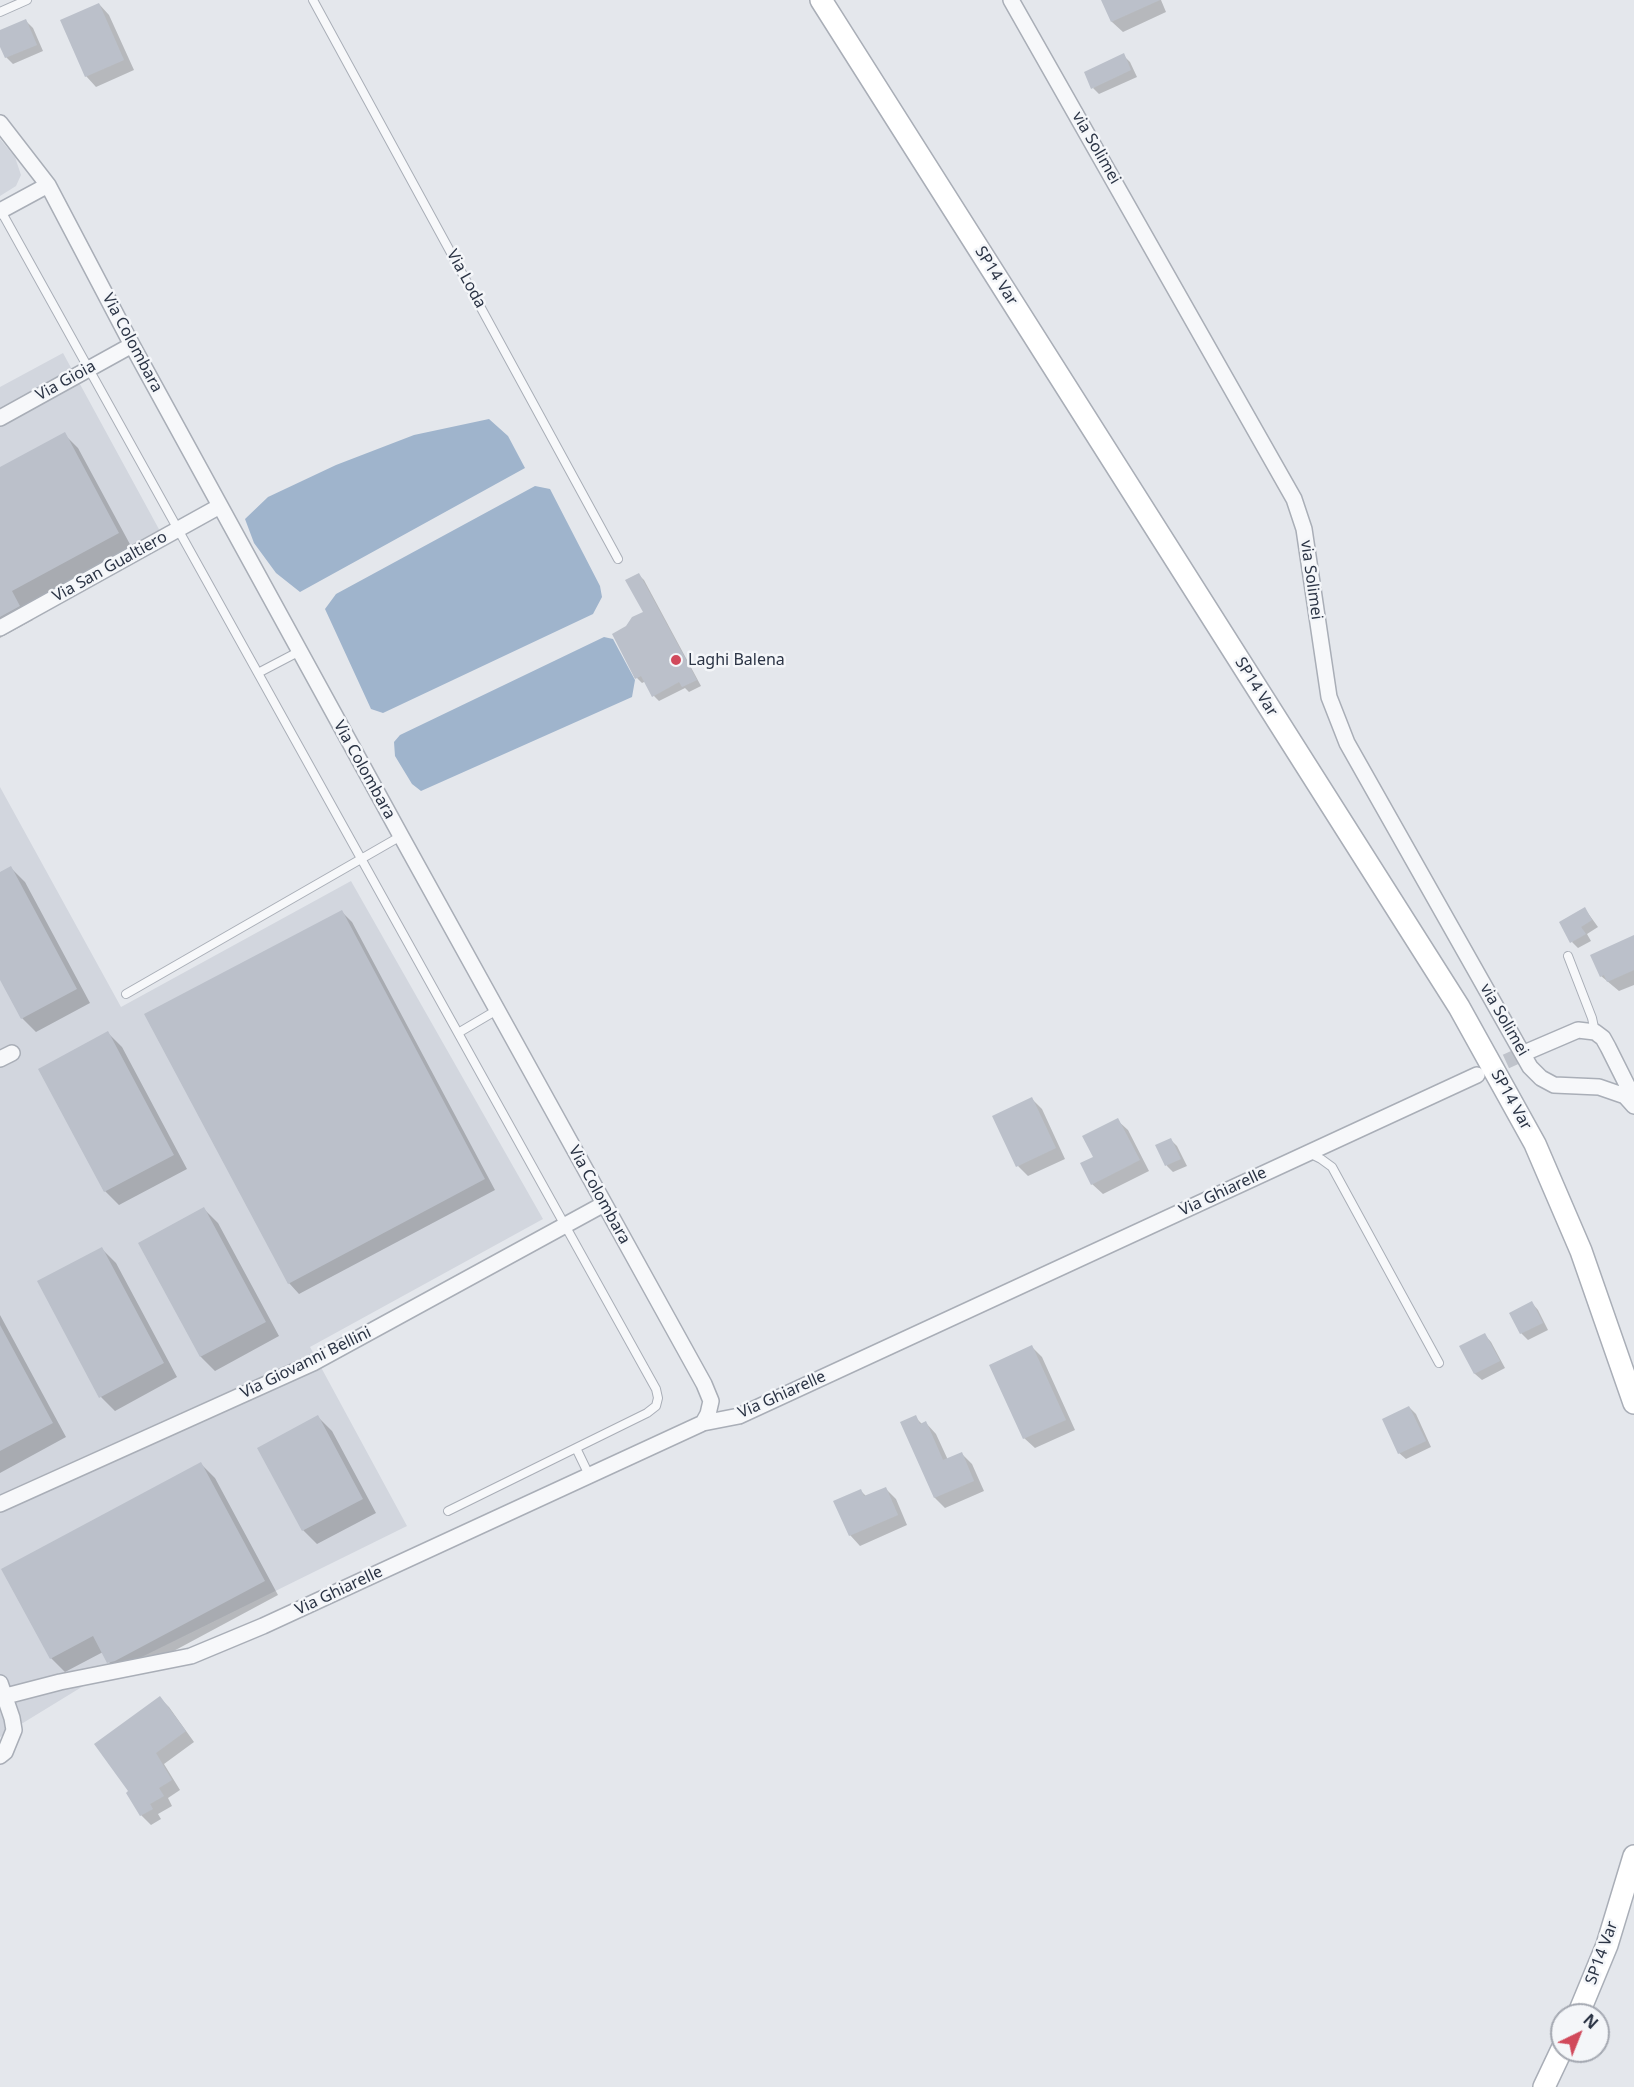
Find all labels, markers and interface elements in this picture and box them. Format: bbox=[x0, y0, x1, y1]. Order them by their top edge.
street label: via Solimei bbox=[1068, 108, 1124, 188]
street label: SP14 Var bbox=[970, 243, 1022, 309]
street label: Via Loda bbox=[442, 246, 490, 312]
street label: Via Colombara bbox=[98, 290, 166, 396]
street label: Via Gioia bbox=[33, 357, 99, 405]
street label: Via San Gualtiero bbox=[49, 528, 171, 606]
street label: via Solimei bbox=[1296, 539, 1326, 621]
place label: Laghi Balena bbox=[688, 650, 785, 670]
marker: Laghi Balena bbox=[669, 653, 683, 667]
street label: SP14 Var bbox=[1230, 654, 1282, 720]
street label: Via Colombara bbox=[329, 717, 399, 823]
street label: via Solimei bbox=[1476, 980, 1532, 1060]
street label: SP14 Var bbox=[1487, 1067, 1535, 1133]
street label: Via Colombara bbox=[564, 1142, 634, 1248]
street label: Via Ghiarelle bbox=[1176, 1163, 1270, 1221]
street label: Via Giovanni Bellini bbox=[238, 1323, 374, 1403]
street label: Via Ghiarelle bbox=[735, 1367, 829, 1423]
street label: Via Ghiarelle bbox=[292, 1562, 386, 1620]
street label: SP14 Var bbox=[1582, 1919, 1622, 1987]
north arrow bbox=[1550, 2003, 1610, 2063]
text: N bbox=[1579, 2009, 1603, 2034]

